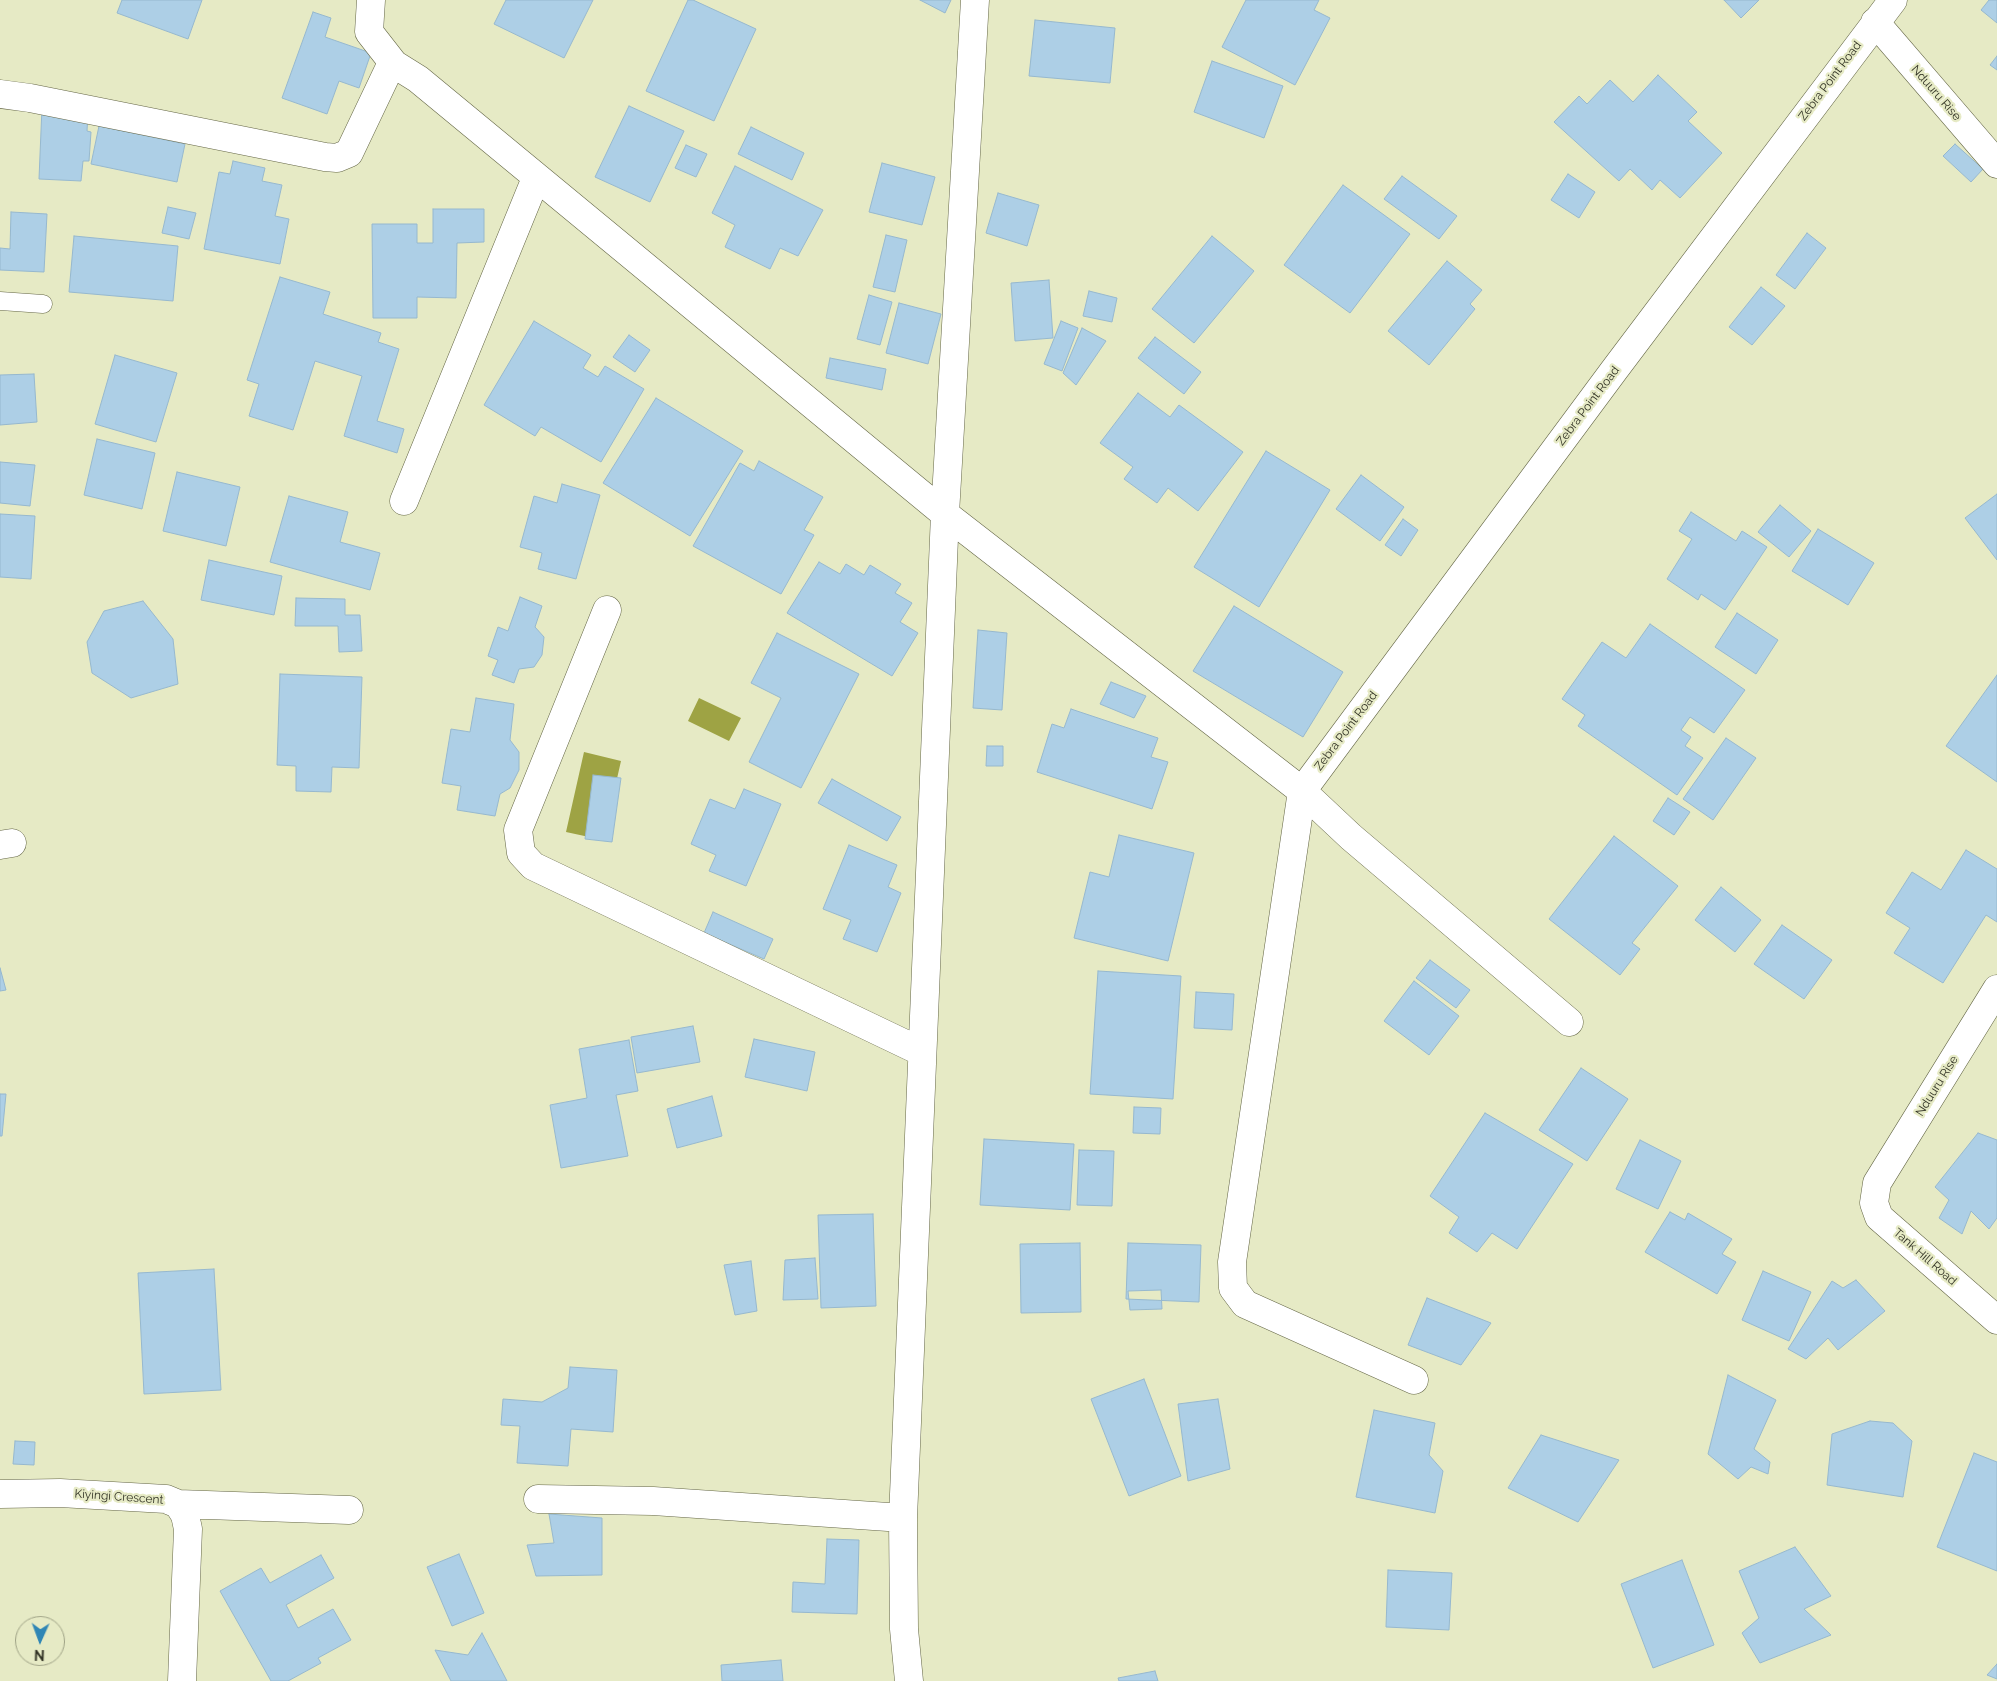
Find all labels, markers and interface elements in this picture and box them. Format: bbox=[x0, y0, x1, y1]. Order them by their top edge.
street label: Zebra Point Road bbox=[1796, 39, 1864, 123]
street label: Nduuru Rise bbox=[1908, 62, 1964, 124]
street label: Zebra Point Road bbox=[1554, 364, 1622, 448]
street label: Zebra Point Road bbox=[1312, 689, 1380, 773]
street label: Nduuru Rise bbox=[1913, 1053, 1961, 1119]
street label: Tank Hill Road bbox=[1891, 1226, 1959, 1288]
street label: Kiyingi Crescent bbox=[74, 1487, 164, 1507]
north arrow bbox=[15, 1616, 65, 1666]
text: N bbox=[34, 1647, 45, 1663]

